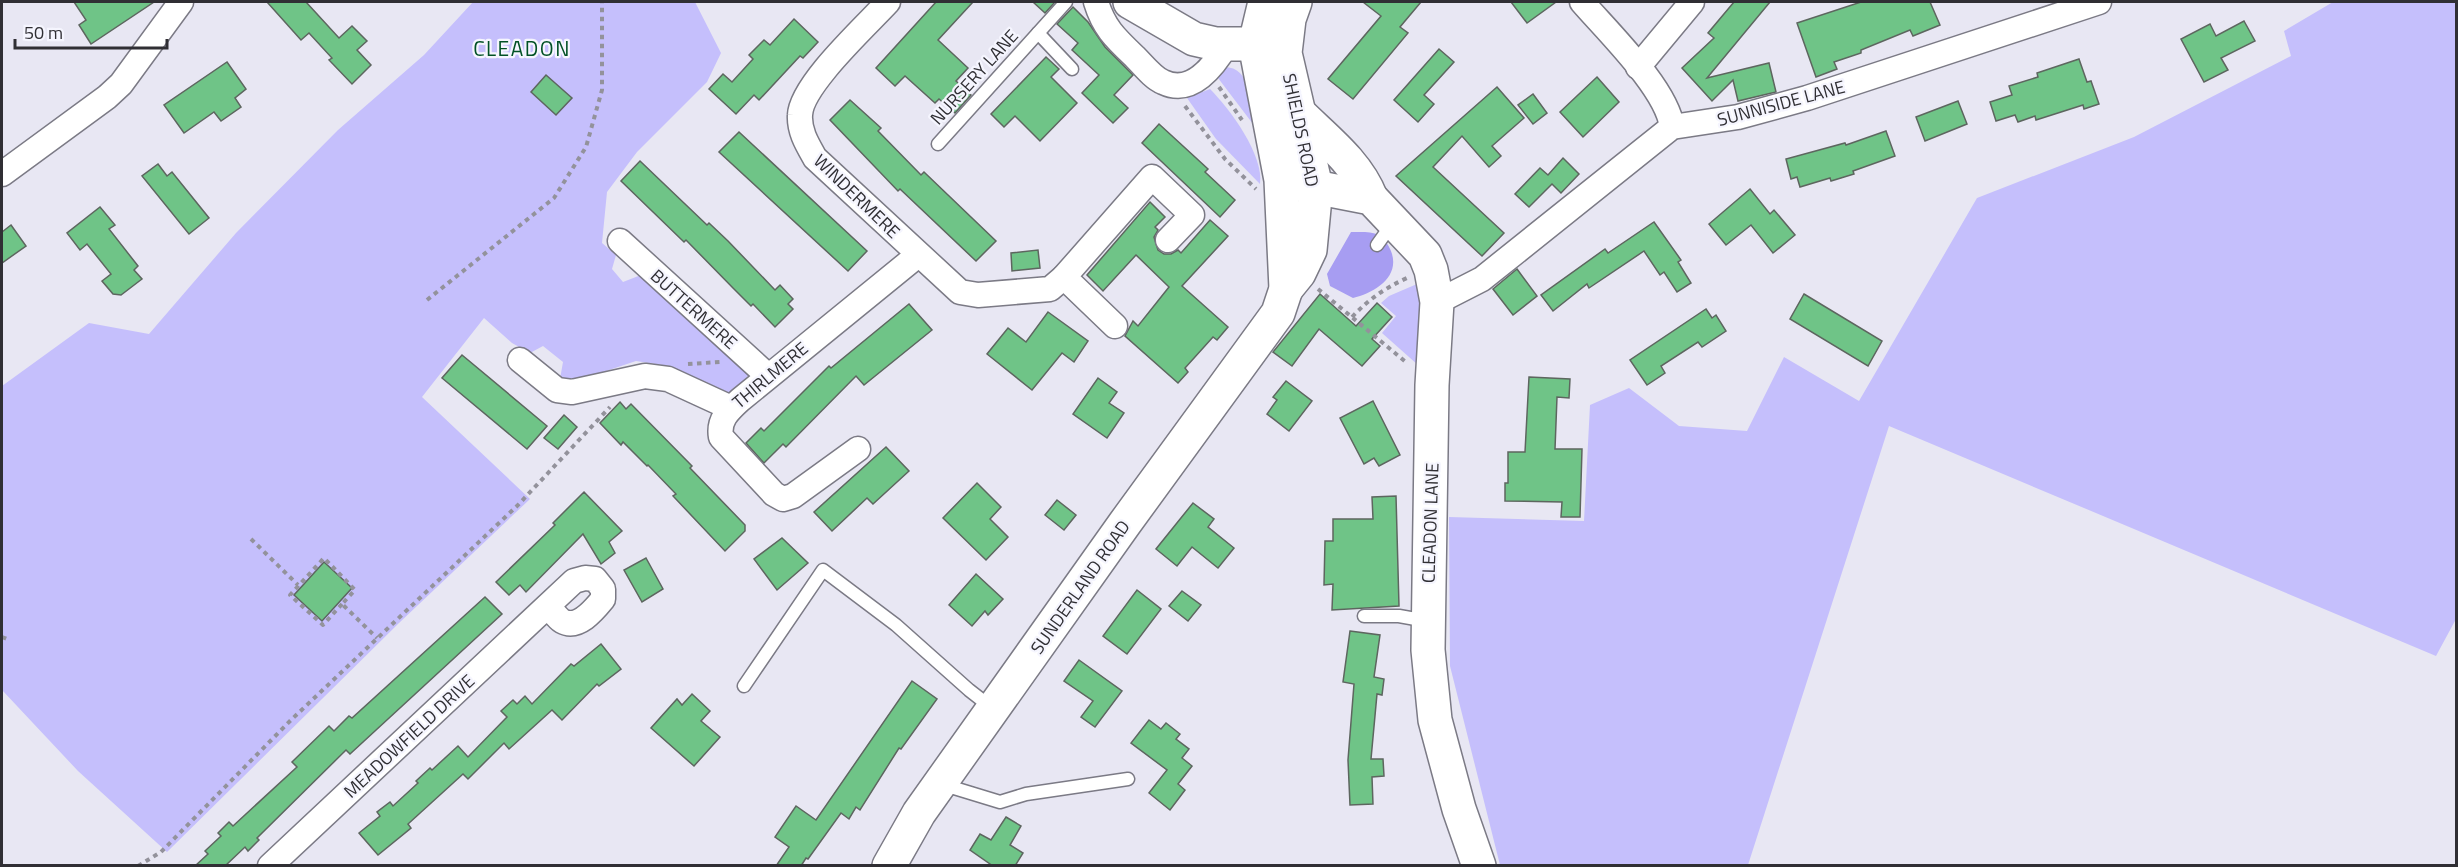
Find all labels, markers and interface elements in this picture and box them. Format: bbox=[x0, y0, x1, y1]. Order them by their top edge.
scale bar bbox=[15, 12, 166, 50]
text: 50 m bbox=[24, 19, 63, 46]
street label: NURSERY LANE bbox=[924, 23, 1024, 131]
district label: CLEADON bbox=[473, 32, 571, 64]
street label: SHIELDS ROAD bbox=[1276, 71, 1326, 189]
street label: SUNNISIDE LANE bbox=[1714, 73, 1848, 133]
street label: WINDERMERE bbox=[808, 148, 906, 244]
street label: BUTTERMERE bbox=[645, 263, 743, 355]
street label: THIRLMERE bbox=[726, 335, 814, 415]
street label: CLEADON LANE bbox=[1414, 462, 1446, 584]
street label: SUNDERLAND ROAD bbox=[1024, 514, 1136, 660]
street label: MEADOWFIELD DRIVE bbox=[337, 668, 481, 804]

